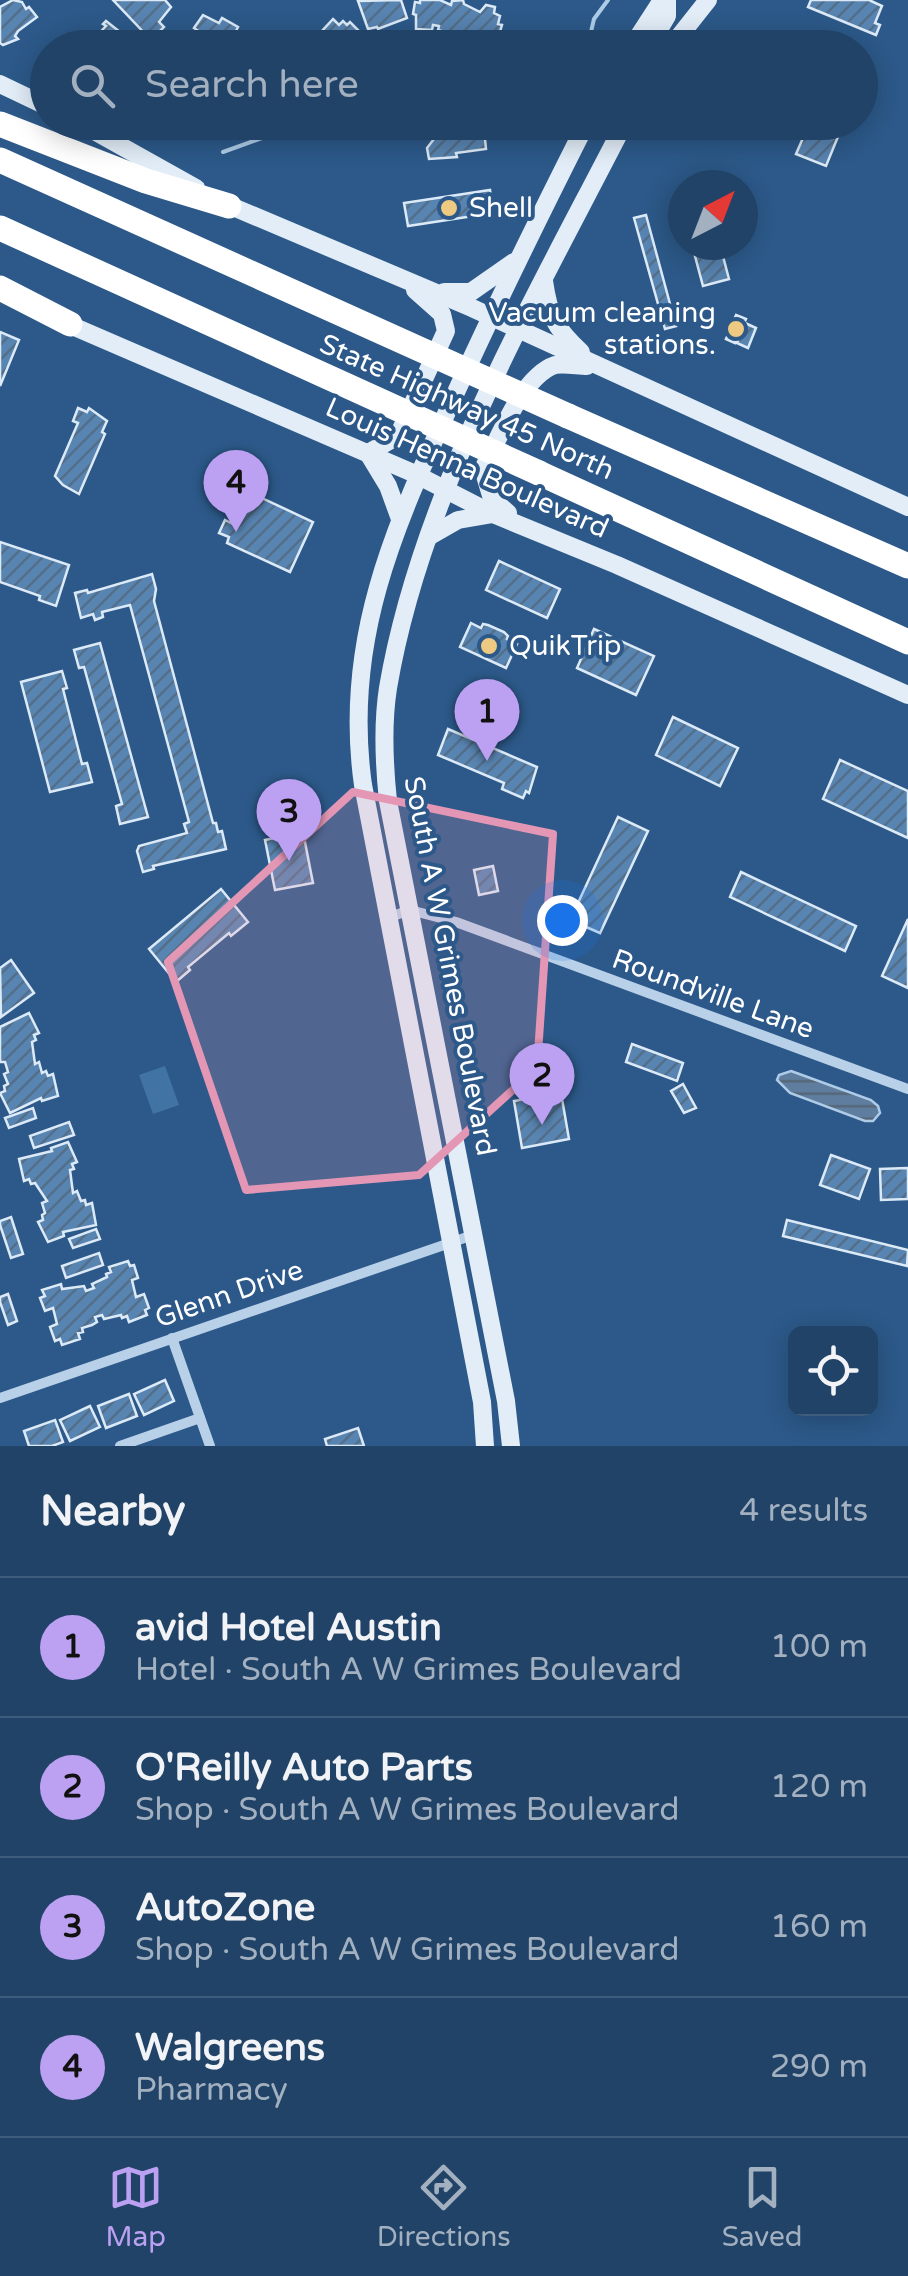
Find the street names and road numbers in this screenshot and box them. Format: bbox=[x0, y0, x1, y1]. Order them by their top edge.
street label: State Highway 45 North bbox=[315, 327, 619, 487]
street label: Louis Henna Boulevard bbox=[320, 390, 614, 546]
street label: South A W Grimes Boulevard bbox=[397, 773, 503, 1159]
street label: Roundville Lane bbox=[607, 942, 819, 1046]
street label: Glenn Drive bbox=[150, 1253, 308, 1335]

